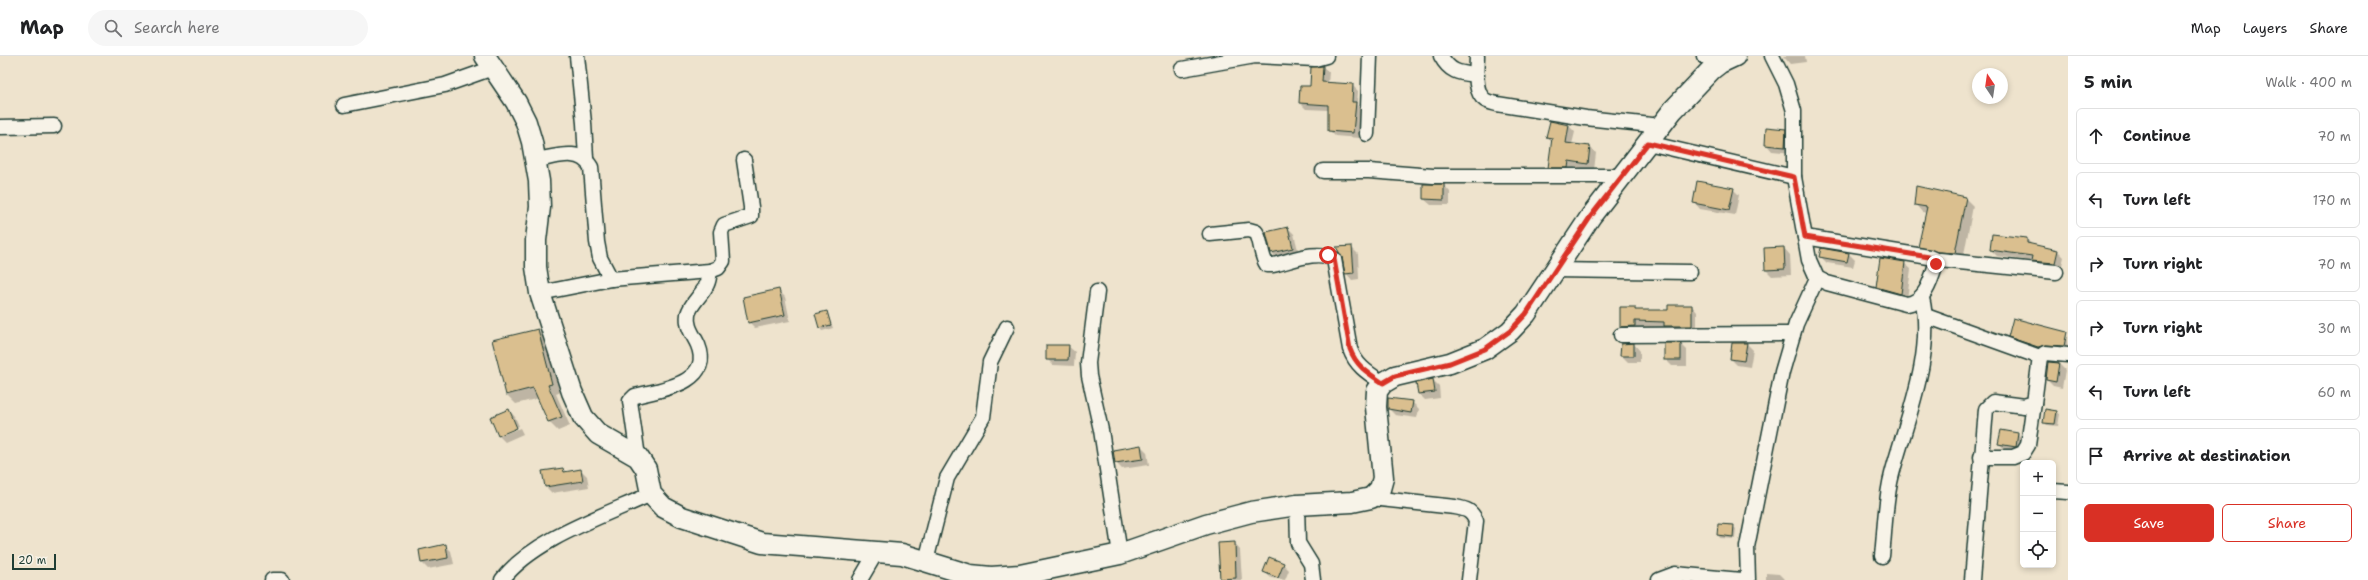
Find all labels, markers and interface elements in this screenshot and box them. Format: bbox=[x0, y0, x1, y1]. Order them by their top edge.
search box bbox=[88, 10, 368, 46]
text: Map bbox=[20, 15, 64, 40]
icon: search bbox=[102, 17, 124, 39]
text: Search here bbox=[134, 18, 220, 38]
text: Map bbox=[2191, 19, 2221, 37]
text: Layers bbox=[2243, 19, 2287, 37]
text: Share bbox=[2309, 19, 2348, 37]
north arrow bbox=[1972, 68, 2008, 104]
text: 5 min bbox=[2084, 71, 2132, 93]
text: Walk · 400 m bbox=[2265, 74, 2352, 91]
icon: ahead bbox=[2085, 125, 2107, 147]
text: Continue bbox=[2123, 126, 2191, 146]
text: 70 m bbox=[2317, 128, 2351, 145]
icon: left bbox=[2085, 189, 2107, 211]
text: Turn left bbox=[2123, 190, 2191, 210]
text: 170 m bbox=[2313, 192, 2351, 209]
route start bbox=[1319, 246, 1337, 264]
icon: right bbox=[2085, 253, 2107, 275]
text: Turn right bbox=[2123, 254, 2203, 274]
route end bbox=[1927, 255, 1945, 273]
text: 70 m bbox=[2317, 256, 2351, 273]
icon: right bbox=[2085, 317, 2107, 339]
text: Turn right bbox=[2123, 318, 2203, 338]
text: 30 m bbox=[2317, 320, 2351, 337]
icon: left bbox=[2085, 381, 2107, 403]
text: Turn left bbox=[2123, 382, 2191, 402]
text: 60 m bbox=[2318, 384, 2351, 401]
icon: arrive bbox=[2085, 445, 2107, 467]
text: Arrive at destination bbox=[2123, 446, 2291, 466]
map controls bbox=[2020, 460, 2056, 568]
button: + bbox=[2020, 460, 2056, 496]
button: − bbox=[2020, 496, 2056, 532]
button: Save bbox=[2084, 504, 2214, 542]
button: Share bbox=[2222, 504, 2352, 542]
button: locate bbox=[2020, 532, 2056, 568]
scale bar bbox=[12, 552, 56, 571]
text: 20 m bbox=[18, 553, 46, 568]

